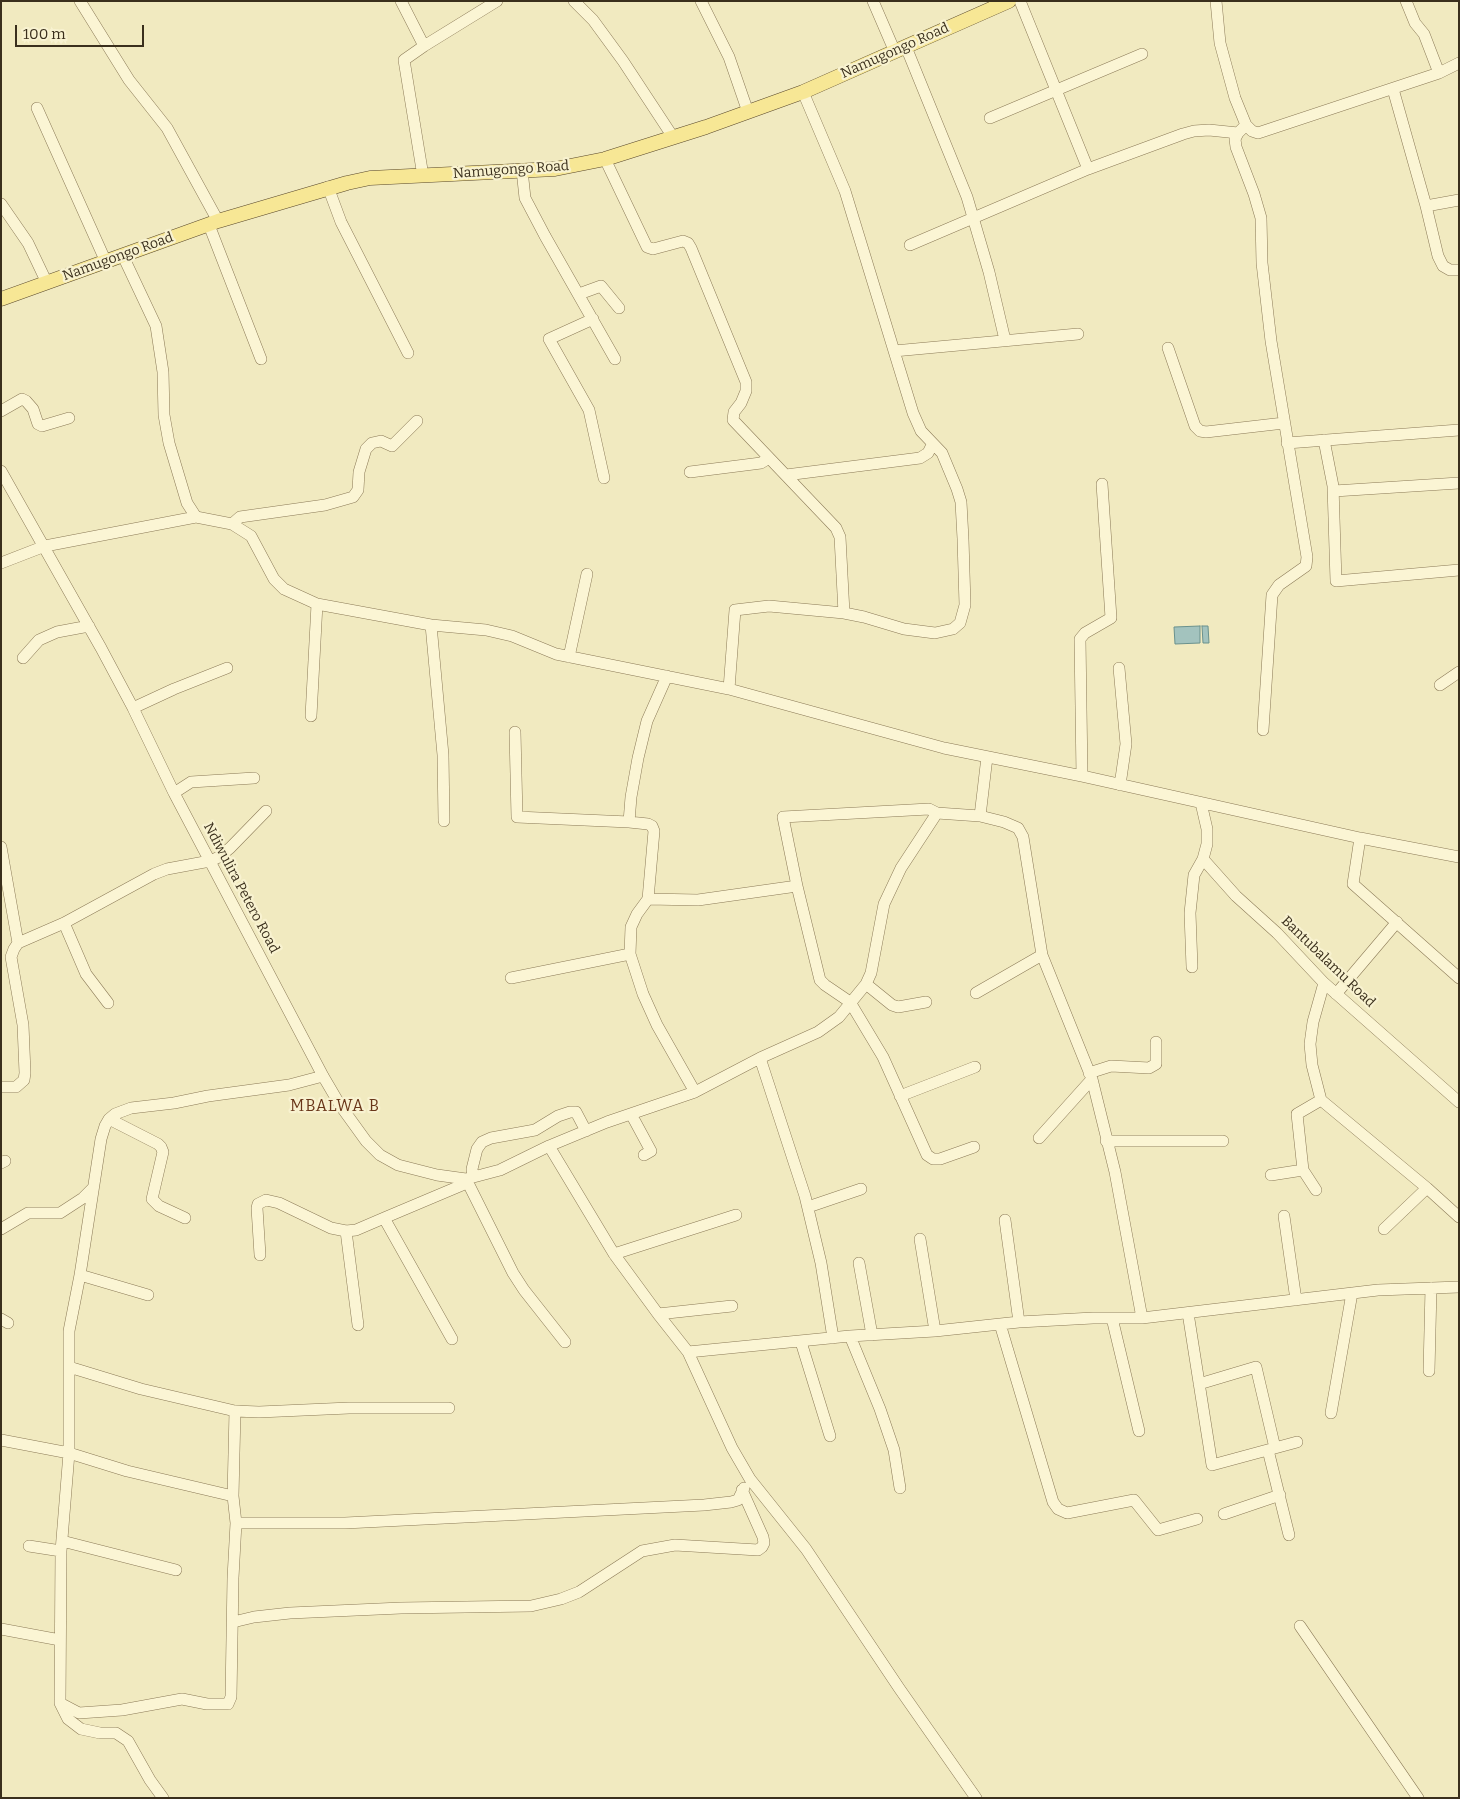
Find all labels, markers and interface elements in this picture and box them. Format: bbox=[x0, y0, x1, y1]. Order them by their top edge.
scale bar bbox=[18, 15, 146, 47]
street label: Namugongo Road bbox=[838, 20, 952, 82]
text: 100 m bbox=[23, 25, 66, 43]
street label: Namugongo Road bbox=[452, 158, 570, 182]
street label: Namugongo Road bbox=[60, 229, 176, 285]
street label: Ndiwulira Petero Road bbox=[199, 820, 283, 956]
street label: Bantubalamu Road bbox=[1278, 913, 1378, 1011]
district label: MBALWA B bbox=[289, 1097, 381, 1117]

